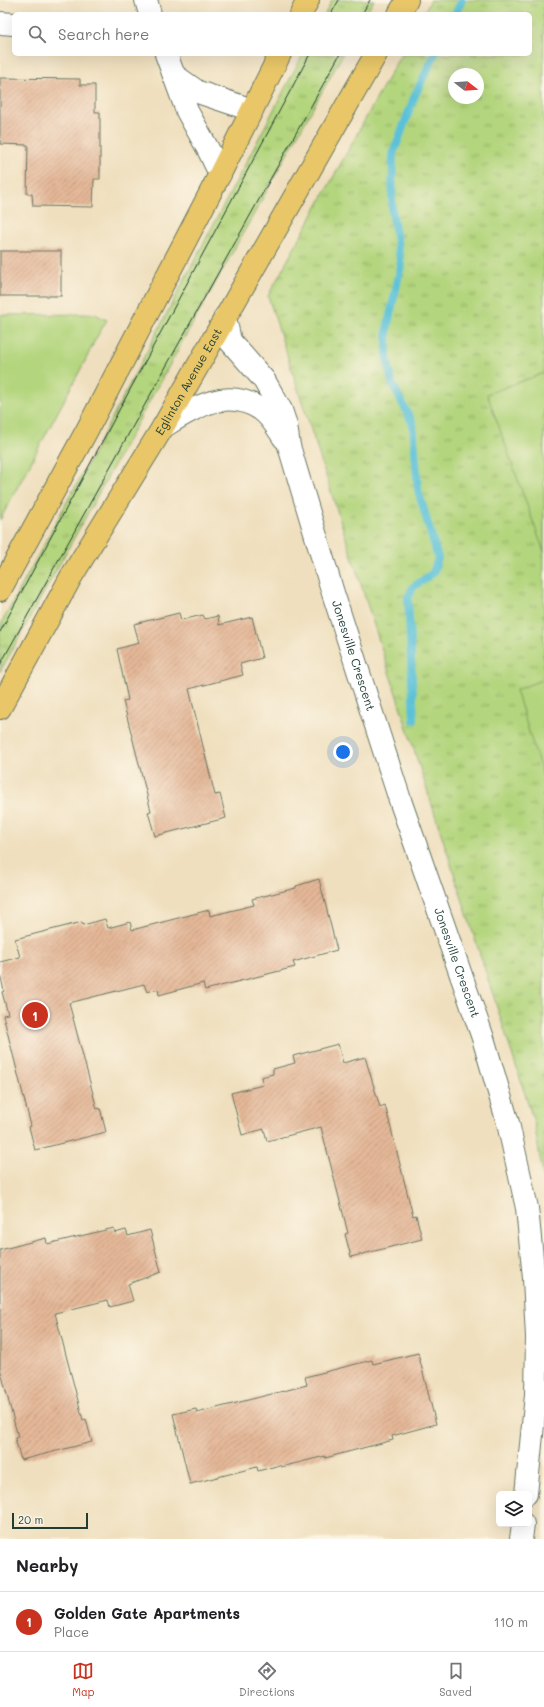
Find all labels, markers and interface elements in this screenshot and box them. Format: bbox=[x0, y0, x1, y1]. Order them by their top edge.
search box bbox=[12, 12, 532, 56]
icon: search bbox=[26, 23, 48, 45]
text: Search here bbox=[58, 24, 149, 44]
north arrow bbox=[448, 68, 484, 104]
street label: Eglinton Avenue East bbox=[151, 325, 225, 438]
street label: Jonesville Crescent bbox=[329, 598, 380, 713]
your location bbox=[333, 742, 353, 762]
street label: Jonesville Crescent bbox=[431, 905, 484, 1019]
pin: 1 bbox=[22, 1000, 48, 1030]
map controls bbox=[496, 1491, 532, 1527]
button: layers bbox=[496, 1491, 532, 1527]
scale bar bbox=[12, 1511, 88, 1530]
text: 20 m bbox=[18, 1512, 43, 1527]
text: Nearby bbox=[16, 1554, 78, 1576]
text: Golden Gate Apartments bbox=[54, 1603, 240, 1623]
text: 1 bbox=[26, 1613, 32, 1630]
text: 110 m bbox=[494, 1613, 528, 1630]
text: Place bbox=[54, 1623, 89, 1640]
tab: Map bbox=[72, 1660, 95, 1699]
tab: Directions bbox=[239, 1660, 295, 1699]
tab: Saved bbox=[439, 1660, 472, 1699]

